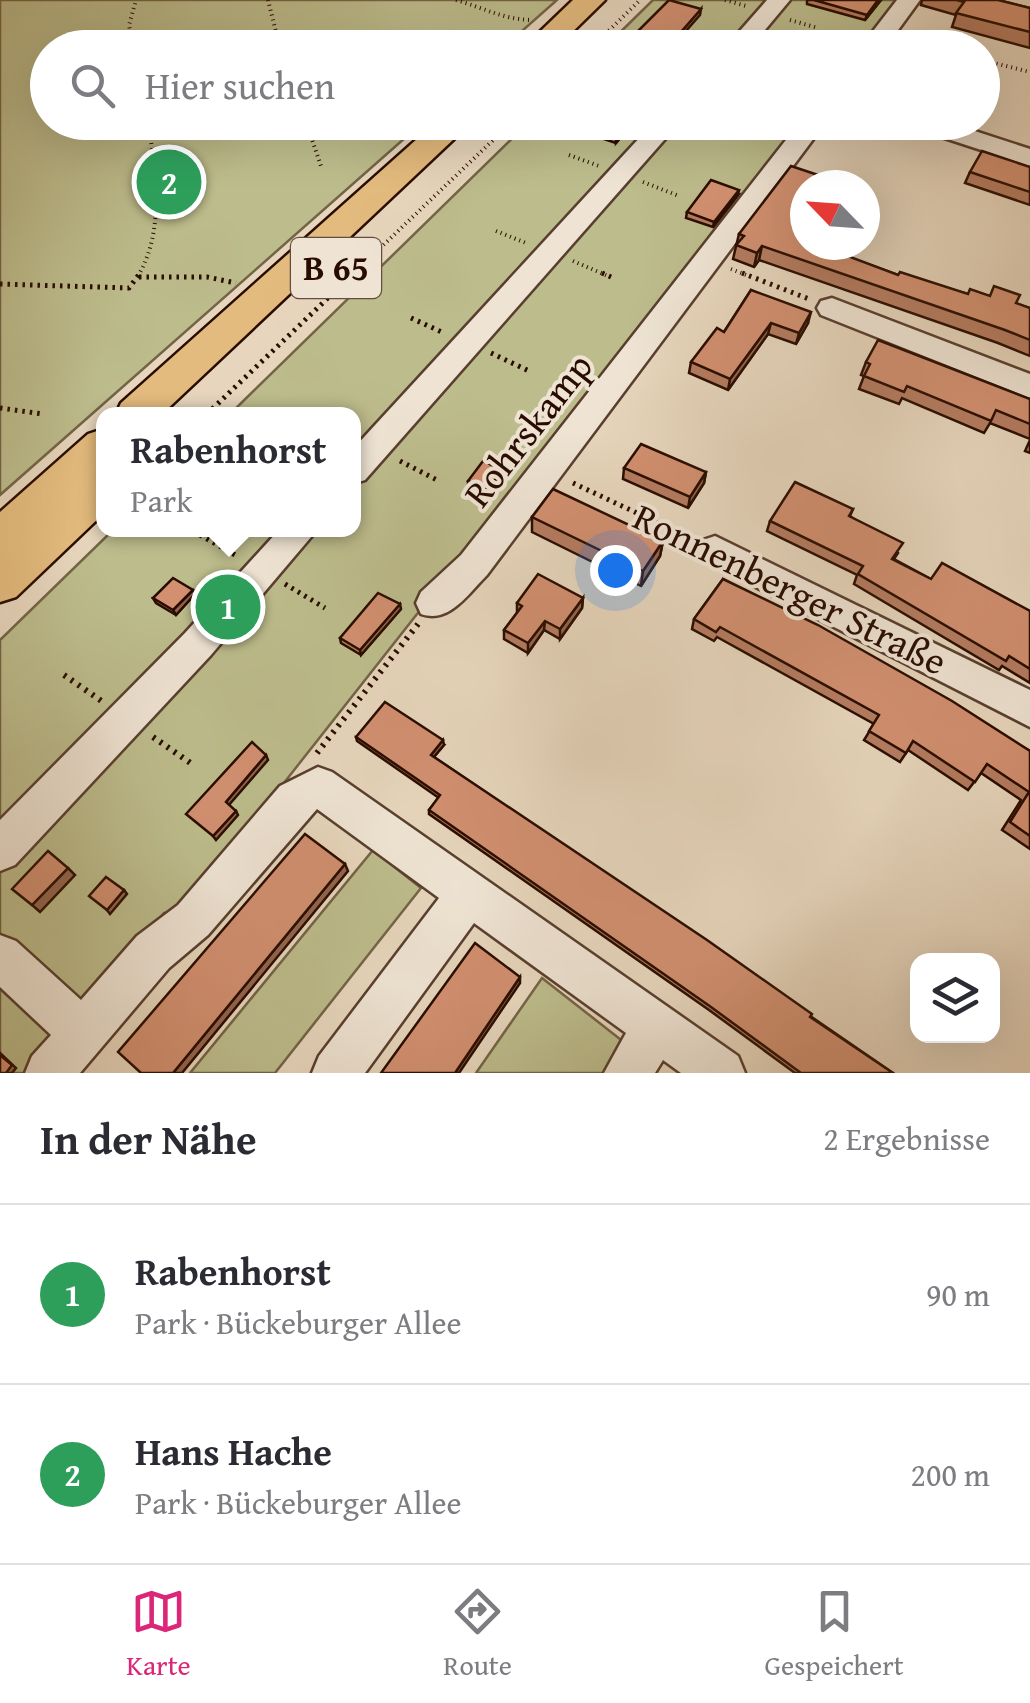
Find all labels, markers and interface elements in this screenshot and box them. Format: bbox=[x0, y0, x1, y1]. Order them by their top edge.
search box bbox=[30, 30, 1000, 140]
text: Hier suchen bbox=[145, 57, 335, 113]
icon: search bbox=[65, 58, 120, 113]
pin: 2 bbox=[136, 144, 202, 220]
north arrow bbox=[790, 170, 880, 260]
road number: B 65 bbox=[291, 238, 381, 298]
street label: Rohrskamp bbox=[449, 340, 605, 518]
popup bbox=[96, 407, 361, 537]
text: Rabenhorst bbox=[131, 421, 326, 477]
text: Park bbox=[131, 477, 192, 524]
street label: Ronnenberger Straße bbox=[624, 488, 957, 688]
your location bbox=[590, 545, 641, 596]
pin: 1 bbox=[196, 570, 260, 644]
map controls bbox=[910, 953, 1000, 1043]
button: layers bbox=[910, 953, 1000, 1043]
text: In der Nähe bbox=[40, 1108, 257, 1169]
text: 2 Ergebnisse bbox=[823, 1115, 990, 1162]
text: Rabenhorst bbox=[135, 1243, 331, 1299]
text: 1 bbox=[64, 1271, 81, 1318]
text: 90 m bbox=[926, 1271, 990, 1318]
text: Park · Bückeburger Allee bbox=[135, 1299, 462, 1346]
text: Hans Hache bbox=[135, 1423, 332, 1479]
text: 2 bbox=[64, 1451, 81, 1498]
text: 200 m bbox=[911, 1451, 990, 1498]
text: Park · Bückeburger Allee bbox=[135, 1479, 462, 1526]
tab: Karte bbox=[126, 1584, 191, 1685]
tab: Route bbox=[443, 1584, 512, 1685]
tab: Gespeichert bbox=[765, 1584, 904, 1685]

